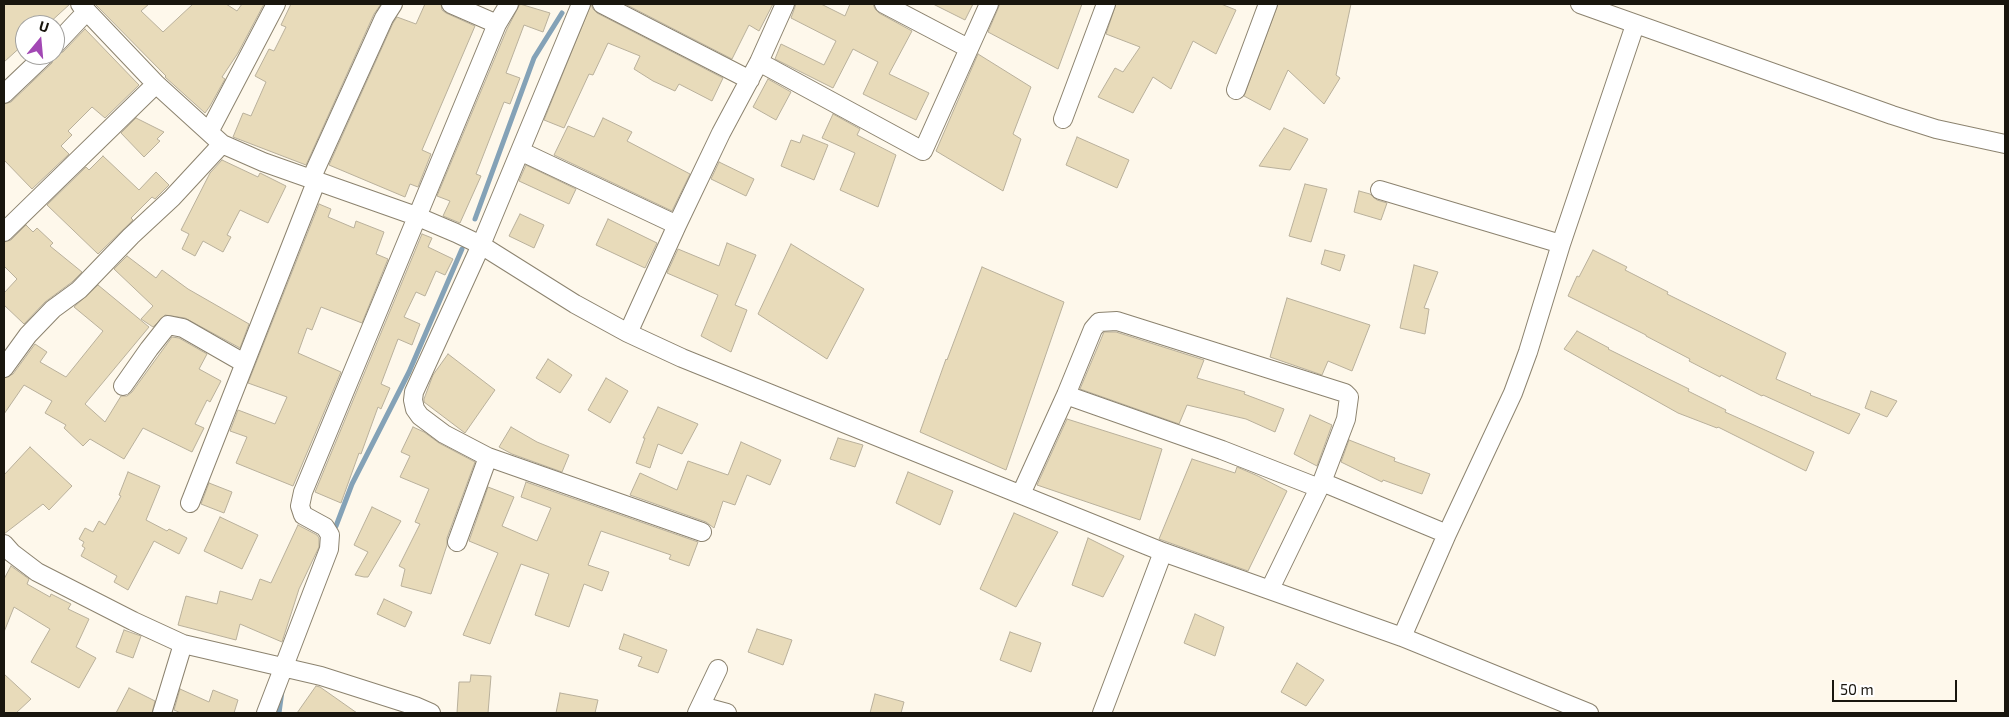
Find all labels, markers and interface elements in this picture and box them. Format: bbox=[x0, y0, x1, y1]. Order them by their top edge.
north arrow bbox=[15, 15, 65, 65]
text: U bbox=[37, 17, 51, 36]
scale bar bbox=[1834, 670, 1959, 702]
text: 50 m bbox=[1840, 680, 1874, 698]

